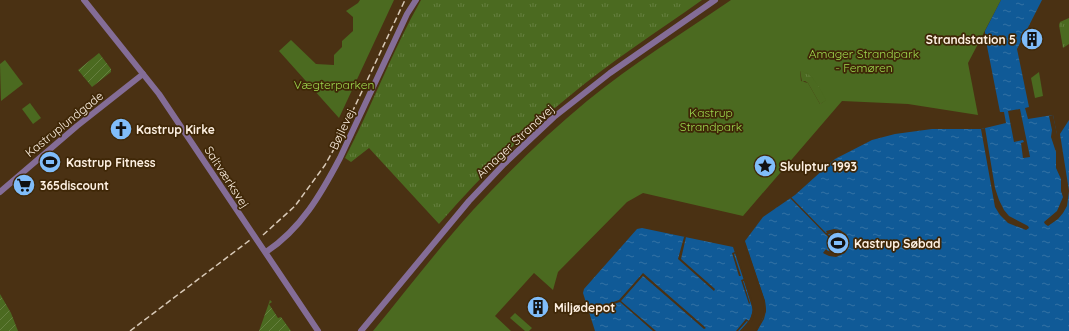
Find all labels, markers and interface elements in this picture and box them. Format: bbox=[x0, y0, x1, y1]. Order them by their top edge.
building icon: Strandstation 5 bbox=[1019, 26, 1045, 52]
place label: Strandstation 5 bbox=[926, 32, 1016, 47]
park label: Amager Strandpark - Femøren bbox=[809, 46, 919, 75]
park label: Vægterparken bbox=[294, 77, 374, 92]
street label: Kastruplundgade bbox=[22, 88, 106, 160]
street label: Amager Strandvej bbox=[473, 101, 557, 181]
park label: Kastrup Strandpark bbox=[680, 105, 742, 134]
street label: Bøjlevej bbox=[326, 106, 358, 152]
church icon: Kastrup Kirke bbox=[108, 116, 134, 142]
place label: Kastrup Kirke bbox=[136, 122, 215, 137]
street label: Saltværksvej bbox=[201, 143, 253, 211]
sports icon: Kastrup Fitness bbox=[37, 149, 63, 175]
place icon: Skulptur 1993 bbox=[752, 153, 778, 179]
place label: Kastrup Fitness bbox=[66, 155, 156, 170]
place label: Skulptur 1993 bbox=[780, 159, 857, 174]
supermarket icon: 365discount bbox=[11, 172, 37, 198]
place label: 365discount bbox=[40, 178, 109, 193]
sports icon: Kastrup Søbad bbox=[825, 230, 851, 256]
place label: Kastrup Søbad bbox=[854, 236, 941, 251]
building icon: Miljødepot bbox=[525, 294, 551, 320]
place label: Miljødepot bbox=[554, 300, 615, 315]

